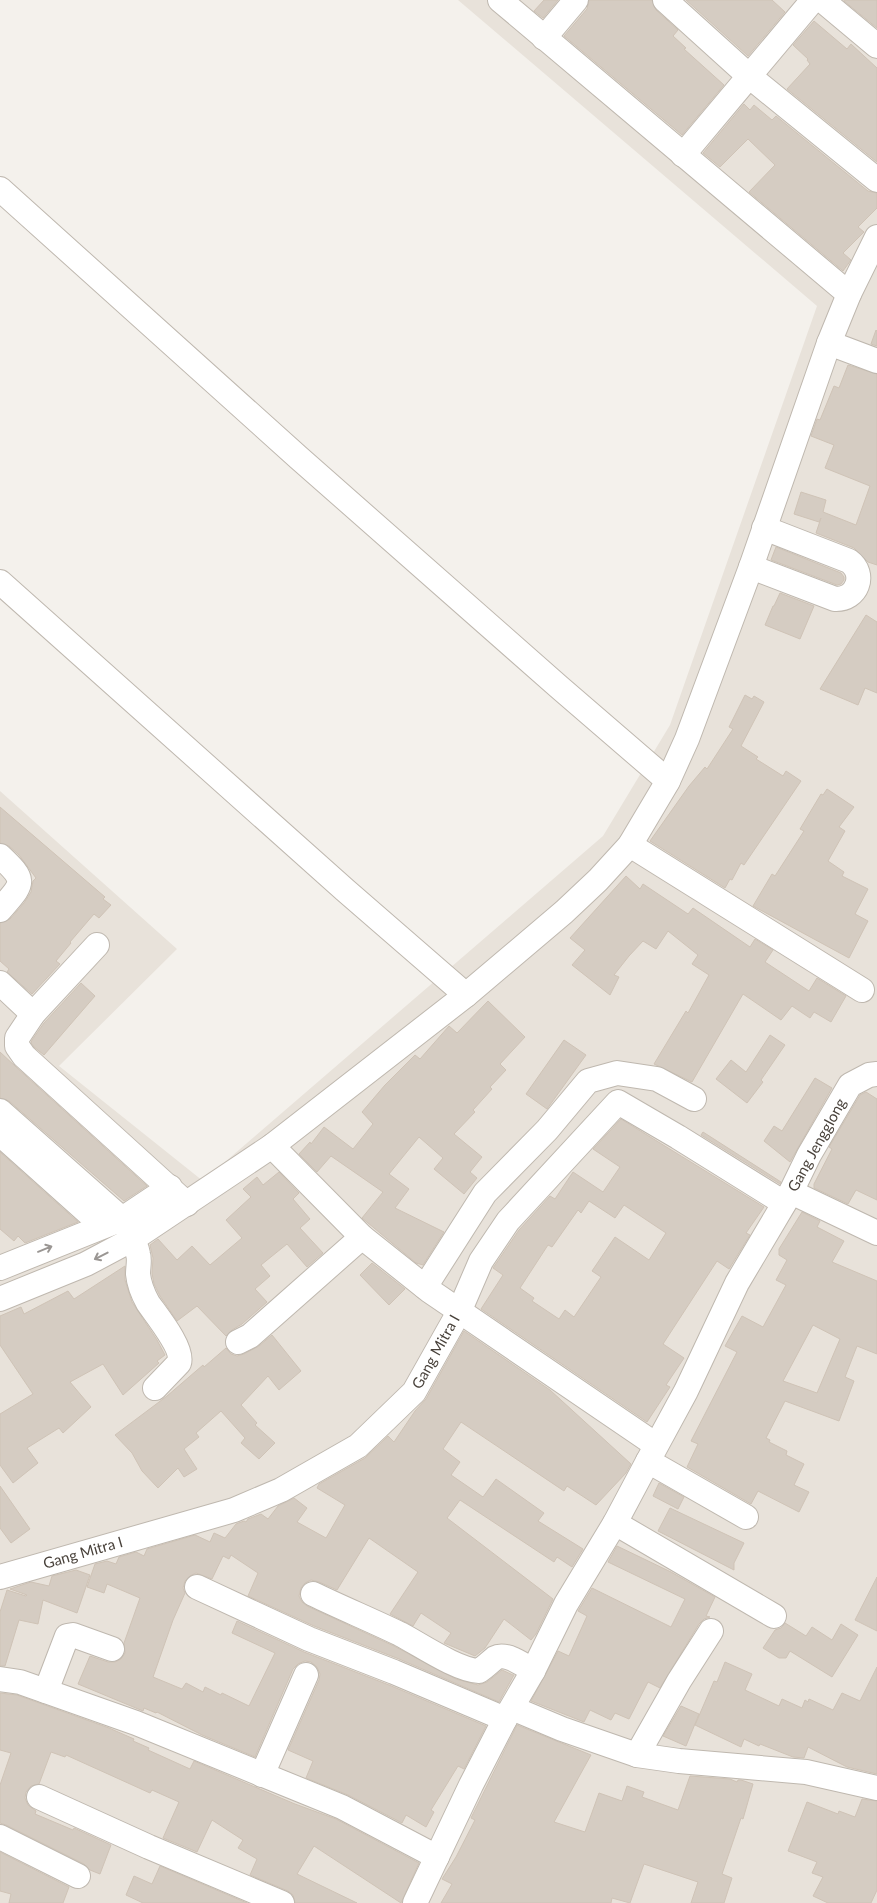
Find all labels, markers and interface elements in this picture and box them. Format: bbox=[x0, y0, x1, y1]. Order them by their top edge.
street label: Gang Jengglong bbox=[783, 1094, 849, 1194]
one-way arrow bbox=[37, 1244, 52, 1253]
one-way arrow bbox=[93, 1251, 108, 1261]
street label: Gang Mitra I bbox=[407, 1311, 463, 1392]
street label: Gang Mitra I bbox=[41, 1532, 125, 1572]

